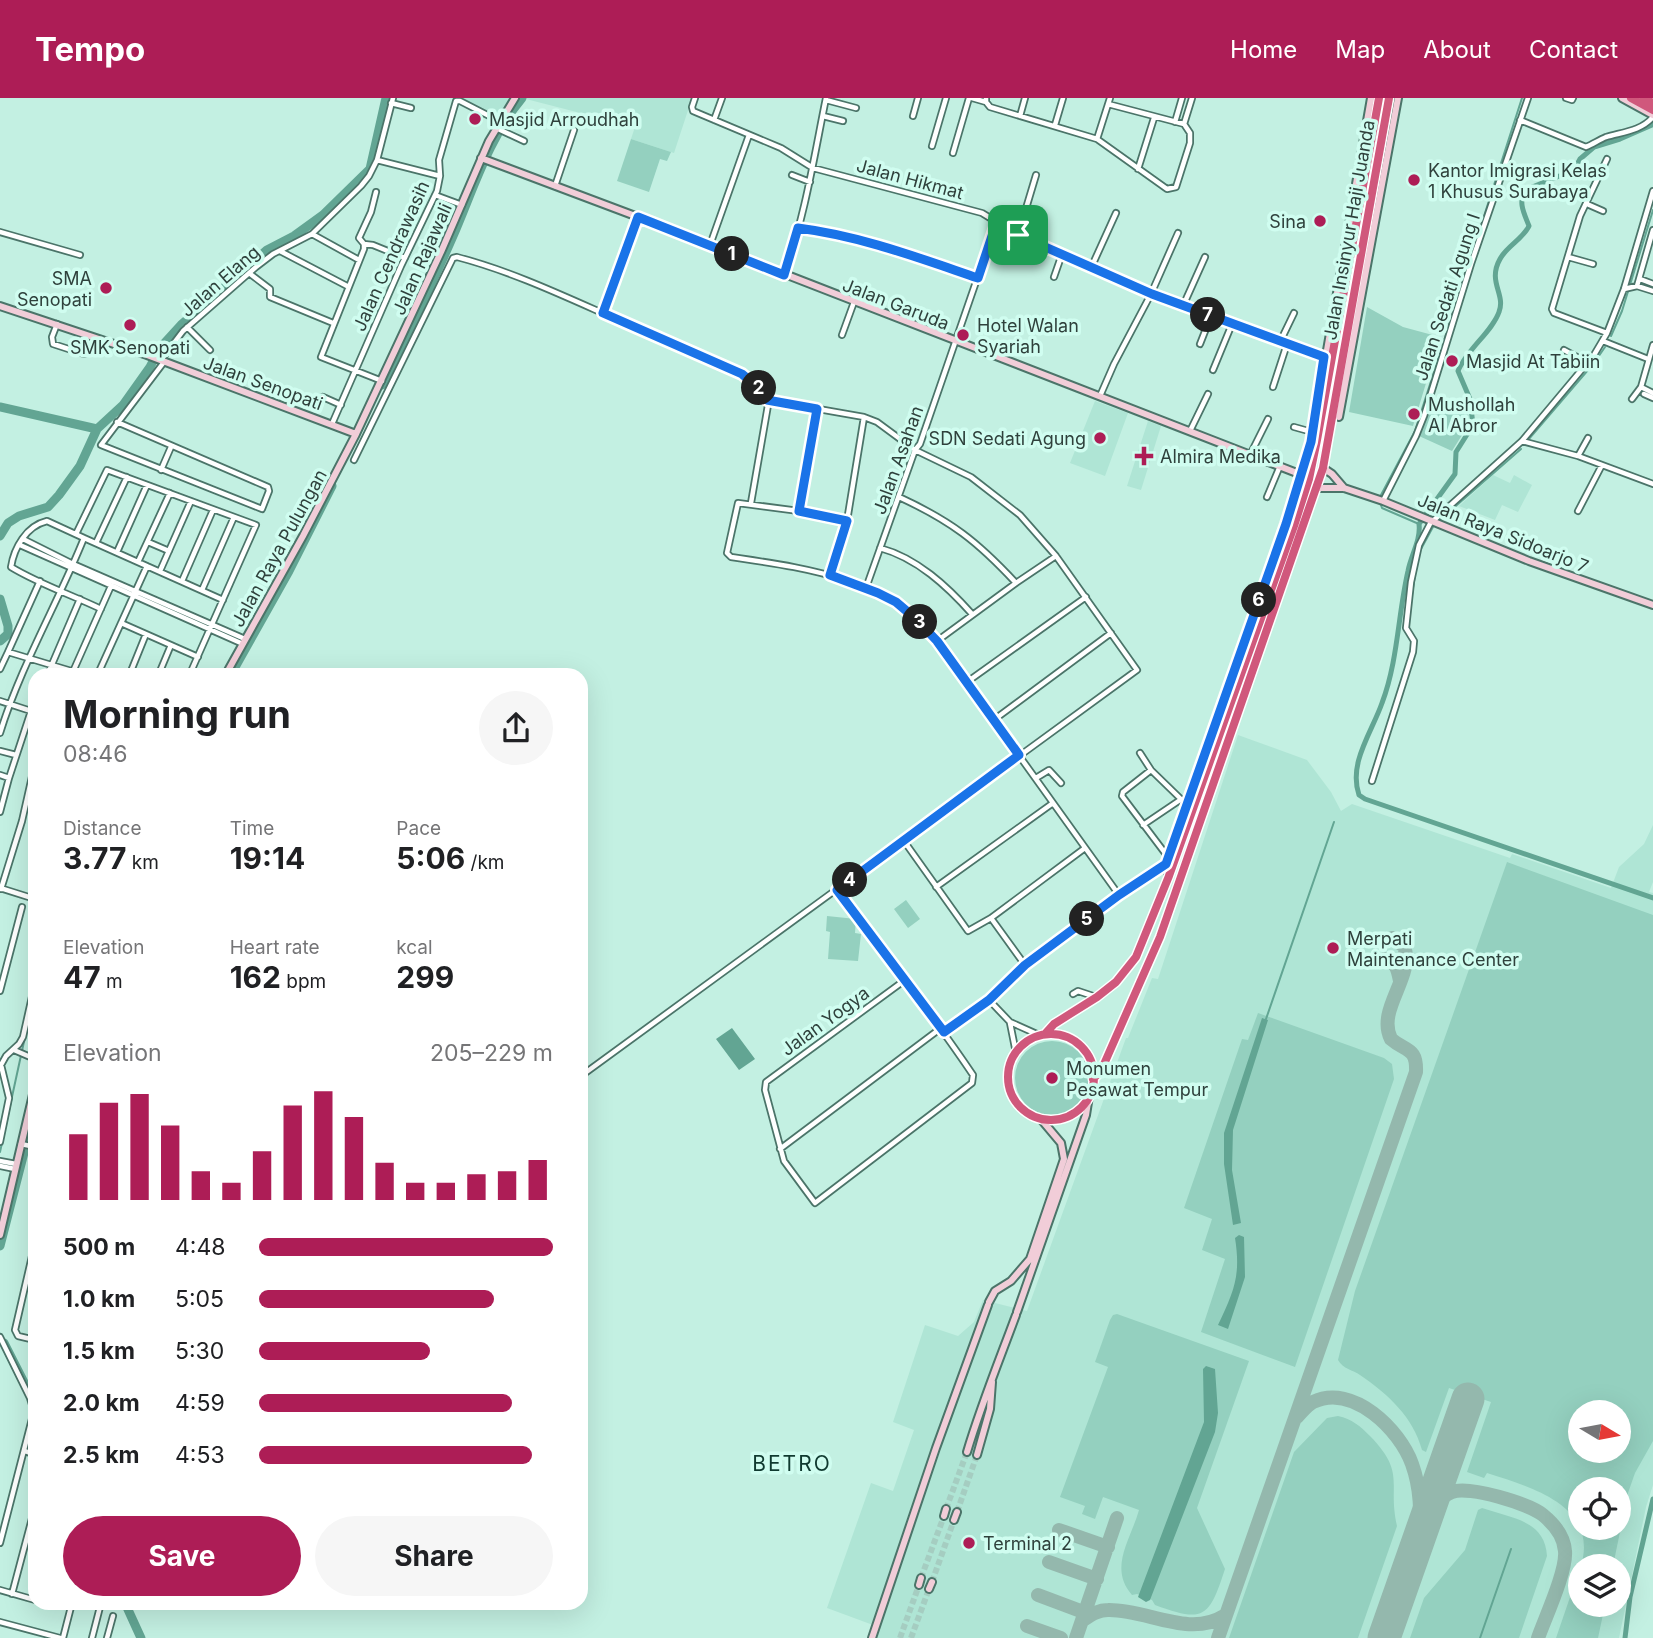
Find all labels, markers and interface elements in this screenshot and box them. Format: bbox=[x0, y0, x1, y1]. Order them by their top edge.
text: Tempo bbox=[35, 29, 145, 69]
text: Home bbox=[1230, 35, 1297, 64]
text: Map bbox=[1335, 35, 1385, 64]
text: About bbox=[1423, 35, 1491, 64]
text: Contact bbox=[1529, 35, 1618, 64]
place label: Masjid Arroudhah bbox=[489, 109, 639, 130]
marker: Masjid Arroudhah bbox=[467, 111, 483, 127]
street label: Jalan Insinyur Haji Juanda bbox=[1319, 118, 1379, 342]
street label: Jalan Hikmat bbox=[854, 155, 966, 203]
place label: Kantor Imigrasi Kelas 1 Khusus Surabaya bbox=[1428, 160, 1607, 202]
marker: Kantor Imigrasi Kelas 1 Khusus Surabaya bbox=[1406, 172, 1422, 188]
street label: Jalan Cendrawasih bbox=[348, 178, 434, 334]
street label: Jalan Rajawali bbox=[388, 200, 456, 318]
pin bbox=[988, 205, 1048, 265]
place label: Sina bbox=[1269, 211, 1306, 232]
street label: Jalan Sedati Agung I bbox=[1410, 211, 1484, 383]
marker: Sina bbox=[1312, 213, 1328, 229]
icon: arrive bbox=[999, 216, 1037, 254]
pin: 1 bbox=[714, 236, 750, 272]
street label: Jalan Elang bbox=[176, 241, 264, 321]
text: 1 bbox=[727, 242, 736, 265]
place label: SMA Senopati bbox=[17, 268, 92, 310]
street label: Jalan Garuda bbox=[840, 274, 952, 334]
marker: SMA Senopati bbox=[98, 280, 114, 296]
pin: 7 bbox=[1190, 298, 1226, 332]
text: 7 bbox=[1202, 303, 1213, 326]
place label: Hotel Walan Syariah bbox=[977, 315, 1079, 357]
marker: SMK Senopati bbox=[122, 317, 138, 333]
marker: Hotel Walan Syariah bbox=[955, 327, 971, 343]
place label: SMK Senopati bbox=[70, 337, 190, 358]
place label: Masjid At Tabiin bbox=[1466, 351, 1600, 372]
street label: Jalan Senopati bbox=[200, 352, 326, 414]
marker: Masjid At Tabiin bbox=[1444, 353, 1460, 369]
pin: 2 bbox=[742, 370, 776, 406]
text: 2 bbox=[753, 376, 764, 399]
place label: Mushollah Al Abror bbox=[1428, 394, 1515, 436]
street label: Jalan Asahan bbox=[869, 403, 927, 517]
marker: Mushollah Al Abror bbox=[1406, 406, 1422, 422]
place label: SDN Sedati Agung bbox=[929, 428, 1086, 449]
marker: SDN Sedati Agung bbox=[1092, 430, 1108, 446]
marker: Almira Medika bbox=[1134, 446, 1154, 466]
place label: Almira Medika bbox=[1160, 446, 1281, 467]
street label: Jalan Raya Pulungan bbox=[227, 466, 331, 630]
street label: Jalan Raya Sidoarjo 7 bbox=[1414, 489, 1592, 577]
pin: 6 bbox=[1242, 582, 1276, 618]
text: 6 bbox=[1252, 588, 1265, 611]
pin: 3 bbox=[902, 604, 937, 640]
text: 3 bbox=[913, 610, 926, 633]
text: Morning run bbox=[63, 691, 291, 737]
button: share bbox=[479, 691, 553, 765]
text: 08:46 bbox=[63, 740, 128, 768]
text: Distance bbox=[63, 817, 141, 840]
text: Time bbox=[230, 817, 274, 840]
text: Pace bbox=[396, 817, 441, 840]
text: 3.77 bbox=[63, 840, 126, 876]
text: 19:14 bbox=[230, 840, 305, 876]
text: 5:06 bbox=[396, 840, 465, 876]
text: km bbox=[126, 851, 159, 874]
text: /km bbox=[465, 851, 505, 874]
pin: 4 bbox=[832, 862, 868, 898]
text: 4 bbox=[843, 868, 856, 891]
pin: 5 bbox=[1070, 902, 1104, 936]
text: 5 bbox=[1080, 907, 1093, 930]
place label: Merpati Maintenance Center bbox=[1347, 928, 1519, 970]
text: Elevation bbox=[63, 936, 144, 959]
text: Heart rate bbox=[230, 936, 320, 959]
text: kcal bbox=[396, 936, 433, 959]
marker: Merpati Maintenance Center bbox=[1325, 940, 1341, 956]
text: 47 bbox=[63, 959, 101, 995]
text: 162 bbox=[230, 959, 281, 995]
text: 299 bbox=[396, 959, 454, 995]
text: m bbox=[101, 970, 123, 993]
text: bpm bbox=[281, 970, 326, 993]
street label: Jalan Yogya bbox=[777, 982, 873, 1060]
text: Elevation bbox=[63, 1039, 162, 1067]
text: 205–229 m bbox=[430, 1039, 553, 1067]
place label: Monumen Pesawat Tempur bbox=[1066, 1058, 1208, 1100]
marker: Monumen Pesawat Tempur bbox=[1044, 1070, 1060, 1086]
text: 500 m bbox=[63, 1233, 135, 1261]
text: 4:48 bbox=[175, 1233, 226, 1261]
text: 1.0 km bbox=[63, 1285, 135, 1313]
text: 5:05 bbox=[175, 1285, 224, 1313]
text: 1.5 km bbox=[63, 1337, 135, 1365]
text: 5:30 bbox=[175, 1337, 224, 1365]
text: 2.0 km bbox=[63, 1389, 140, 1417]
text: 4:59 bbox=[175, 1389, 225, 1417]
north arrow bbox=[1568, 1400, 1631, 1463]
map controls bbox=[1568, 1400, 1631, 1617]
text: 2.5 km bbox=[63, 1441, 140, 1469]
text: 4:53 bbox=[175, 1441, 225, 1469]
district label: BETRO bbox=[752, 1451, 832, 1476]
button: locate bbox=[1568, 1477, 1631, 1540]
button: Save bbox=[63, 1516, 301, 1596]
button: Share bbox=[315, 1516, 553, 1596]
place label: Terminal 2 bbox=[983, 1533, 1072, 1554]
marker: Terminal 2 bbox=[961, 1535, 977, 1551]
button: layers bbox=[1568, 1554, 1631, 1617]

